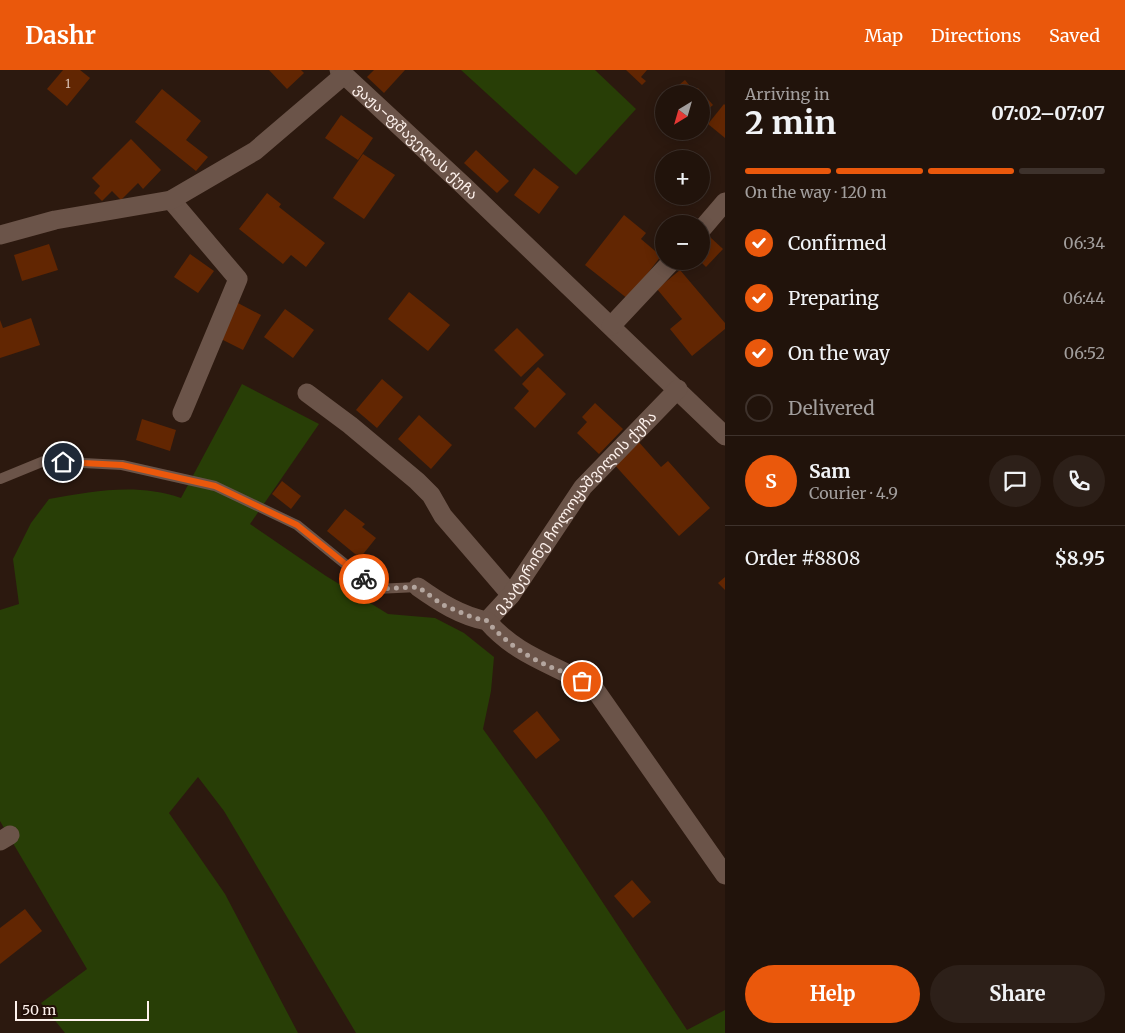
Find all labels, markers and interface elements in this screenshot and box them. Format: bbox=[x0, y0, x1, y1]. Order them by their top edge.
text: Dashr bbox=[25, 20, 96, 51]
text: Map bbox=[865, 24, 903, 47]
text: Directions bbox=[931, 24, 1021, 47]
text: Saved bbox=[1049, 24, 1100, 47]
house number: 1 bbox=[65, 76, 71, 91]
street label: ვაჟა-ფშაველას ქუჩა bbox=[350, 79, 482, 203]
text: Arriving in bbox=[745, 84, 830, 104]
north arrow bbox=[655, 85, 710, 140]
map controls bbox=[655, 85, 710, 270]
text: 07:02–07:07 bbox=[991, 101, 1105, 125]
text: 2 min bbox=[745, 103, 836, 143]
button: + bbox=[655, 150, 710, 205]
text: On the way · 120 m bbox=[745, 182, 887, 202]
button: − bbox=[655, 215, 710, 270]
icon: check bbox=[745, 229, 773, 257]
text: Confirmed bbox=[788, 231, 886, 255]
text: 06:34 bbox=[1063, 233, 1105, 253]
icon: check bbox=[745, 284, 773, 312]
text: Preparing bbox=[788, 286, 879, 310]
text: 06:44 bbox=[1063, 288, 1105, 308]
icon: check bbox=[745, 339, 773, 367]
text: On the way bbox=[788, 341, 890, 365]
text: 06:52 bbox=[1064, 343, 1105, 363]
text: Delivered bbox=[788, 396, 875, 420]
street label: ეკატერინე ჩოლოყაშვილის ქუჩა bbox=[489, 407, 660, 617]
pin bbox=[42, 441, 84, 483]
icon: home bbox=[49, 448, 77, 476]
button: chat bbox=[989, 455, 1041, 507]
button: phone bbox=[1053, 455, 1105, 507]
text: Sam bbox=[809, 459, 850, 483]
text: S bbox=[765, 469, 777, 493]
text: Courier · 4.9 bbox=[809, 483, 898, 503]
text: Order #8808 bbox=[745, 546, 860, 570]
text: $8.95 bbox=[1054, 546, 1105, 570]
courier bbox=[339, 554, 389, 604]
icon: bike bbox=[350, 565, 378, 593]
pin bbox=[561, 660, 603, 702]
icon: bag bbox=[568, 667, 596, 695]
button: Help bbox=[745, 965, 920, 1023]
button: Share bbox=[930, 965, 1105, 1023]
scale bar bbox=[15, 998, 149, 1021]
text: 50 m bbox=[22, 1001, 56, 1019]

